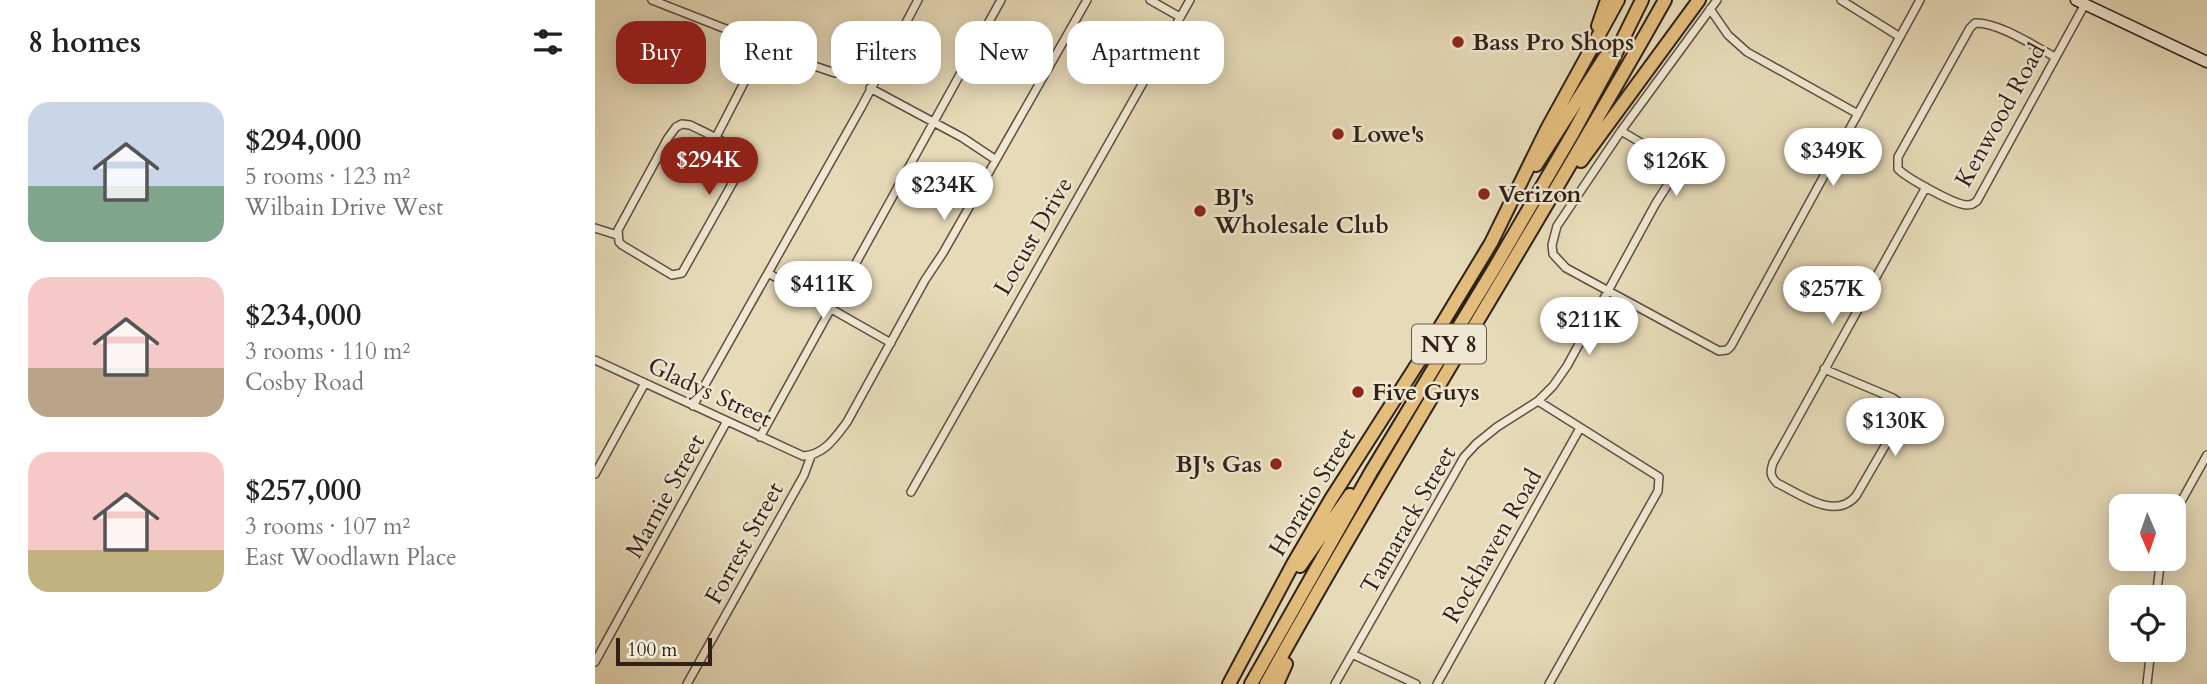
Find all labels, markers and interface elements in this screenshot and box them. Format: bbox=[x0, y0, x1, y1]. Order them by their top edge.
chip: Buy bbox=[616, 21, 706, 84]
chip: Rent bbox=[720, 21, 817, 84]
chip: Filters bbox=[831, 21, 941, 84]
chip: New bbox=[955, 21, 1053, 84]
chip: Apartment bbox=[1067, 21, 1224, 84]
text: 8 homes bbox=[28, 22, 141, 63]
icon: filters bbox=[529, 23, 567, 61]
place label: Bass Pro Shops bbox=[1472, 26, 1634, 59]
marker: Bass Pro Shops bbox=[1450, 34, 1466, 50]
street label: Kenwood Road bbox=[1947, 37, 2054, 193]
place label: Lowe's bbox=[1352, 118, 1424, 151]
text: $294,000 bbox=[245, 120, 361, 161]
marker: Lowe's bbox=[1330, 126, 1346, 142]
pin: $349K bbox=[1784, 128, 1882, 188]
icon: home bbox=[84, 130, 168, 214]
text: $349K bbox=[1800, 135, 1866, 166]
pin: $294K bbox=[660, 138, 758, 197]
pin: $126K bbox=[1627, 138, 1725, 198]
text: $294K bbox=[676, 144, 742, 175]
text: $126K bbox=[1643, 145, 1709, 176]
text: 5 rooms · 123 m² bbox=[245, 161, 410, 192]
pin: $234K bbox=[895, 162, 993, 222]
text: $234K bbox=[911, 169, 977, 200]
street label: Locust Drive bbox=[986, 171, 1081, 302]
place label: Verizon bbox=[1498, 178, 1582, 211]
place label: BJ's Wholesale Club bbox=[1213, 181, 1389, 242]
marker: Verizon bbox=[1476, 186, 1492, 202]
text: Wilbain Drive West bbox=[245, 192, 443, 223]
marker: BJ's Wholesale Club bbox=[1192, 203, 1208, 219]
pin: $411K bbox=[774, 262, 872, 321]
pin: $257K bbox=[1783, 266, 1881, 326]
text: $411K bbox=[790, 268, 856, 299]
text: $257K bbox=[1799, 273, 1865, 304]
text: $234,000 bbox=[245, 295, 361, 336]
pin: $211K bbox=[1540, 298, 1638, 357]
text: $211K bbox=[1556, 304, 1622, 335]
icon: home bbox=[84, 305, 168, 389]
road number: NY 8 bbox=[1412, 324, 1486, 364]
text: 3 rooms · 110 m² bbox=[245, 336, 410, 367]
street label: Gladys Street bbox=[642, 349, 777, 436]
text: Cosby Road bbox=[245, 367, 364, 398]
place label: Five Guys bbox=[1372, 376, 1480, 409]
marker: Five Guys bbox=[1350, 384, 1366, 400]
pin: $130K bbox=[1846, 398, 1944, 458]
text: $130K bbox=[1862, 405, 1928, 436]
street label: Horatio Street bbox=[1261, 422, 1364, 562]
street label: Marnie Street bbox=[618, 428, 713, 564]
street label: Tamarack Street bbox=[1353, 440, 1464, 600]
place label: BJ's Gas bbox=[1175, 448, 1262, 481]
marker: BJ's Gas bbox=[1268, 456, 1284, 472]
street label: Rockhaven Road bbox=[1435, 463, 1550, 629]
text: $257,000 bbox=[245, 470, 361, 511]
street label: Forrest Street bbox=[697, 476, 792, 610]
icon: home bbox=[84, 480, 168, 564]
north arrow bbox=[2109, 494, 2186, 570]
map controls bbox=[2109, 494, 2186, 662]
text: 3 rooms · 107 m² bbox=[245, 511, 410, 542]
text: East Woodlawn Place bbox=[245, 542, 457, 573]
button: locate bbox=[2109, 585, 2186, 662]
scale bar bbox=[616, 635, 712, 667]
text: 100 m bbox=[627, 637, 677, 663]

